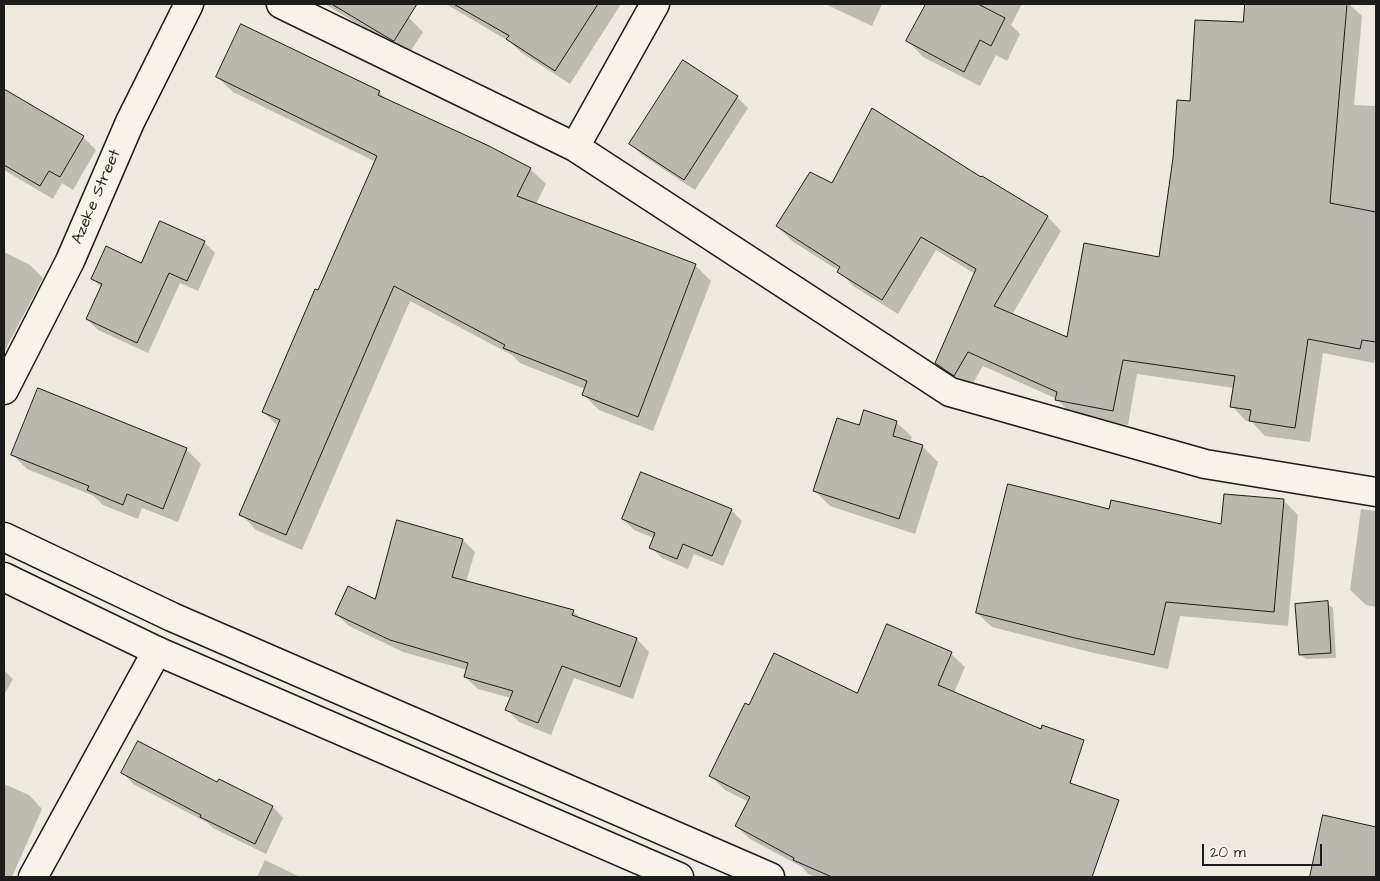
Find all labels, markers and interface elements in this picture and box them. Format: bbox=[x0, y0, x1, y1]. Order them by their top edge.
street label: Azeke Street bbox=[68, 147, 126, 247]
scale bar bbox=[1205, 834, 1325, 866]
text: 20 m bbox=[1210, 842, 1246, 863]

